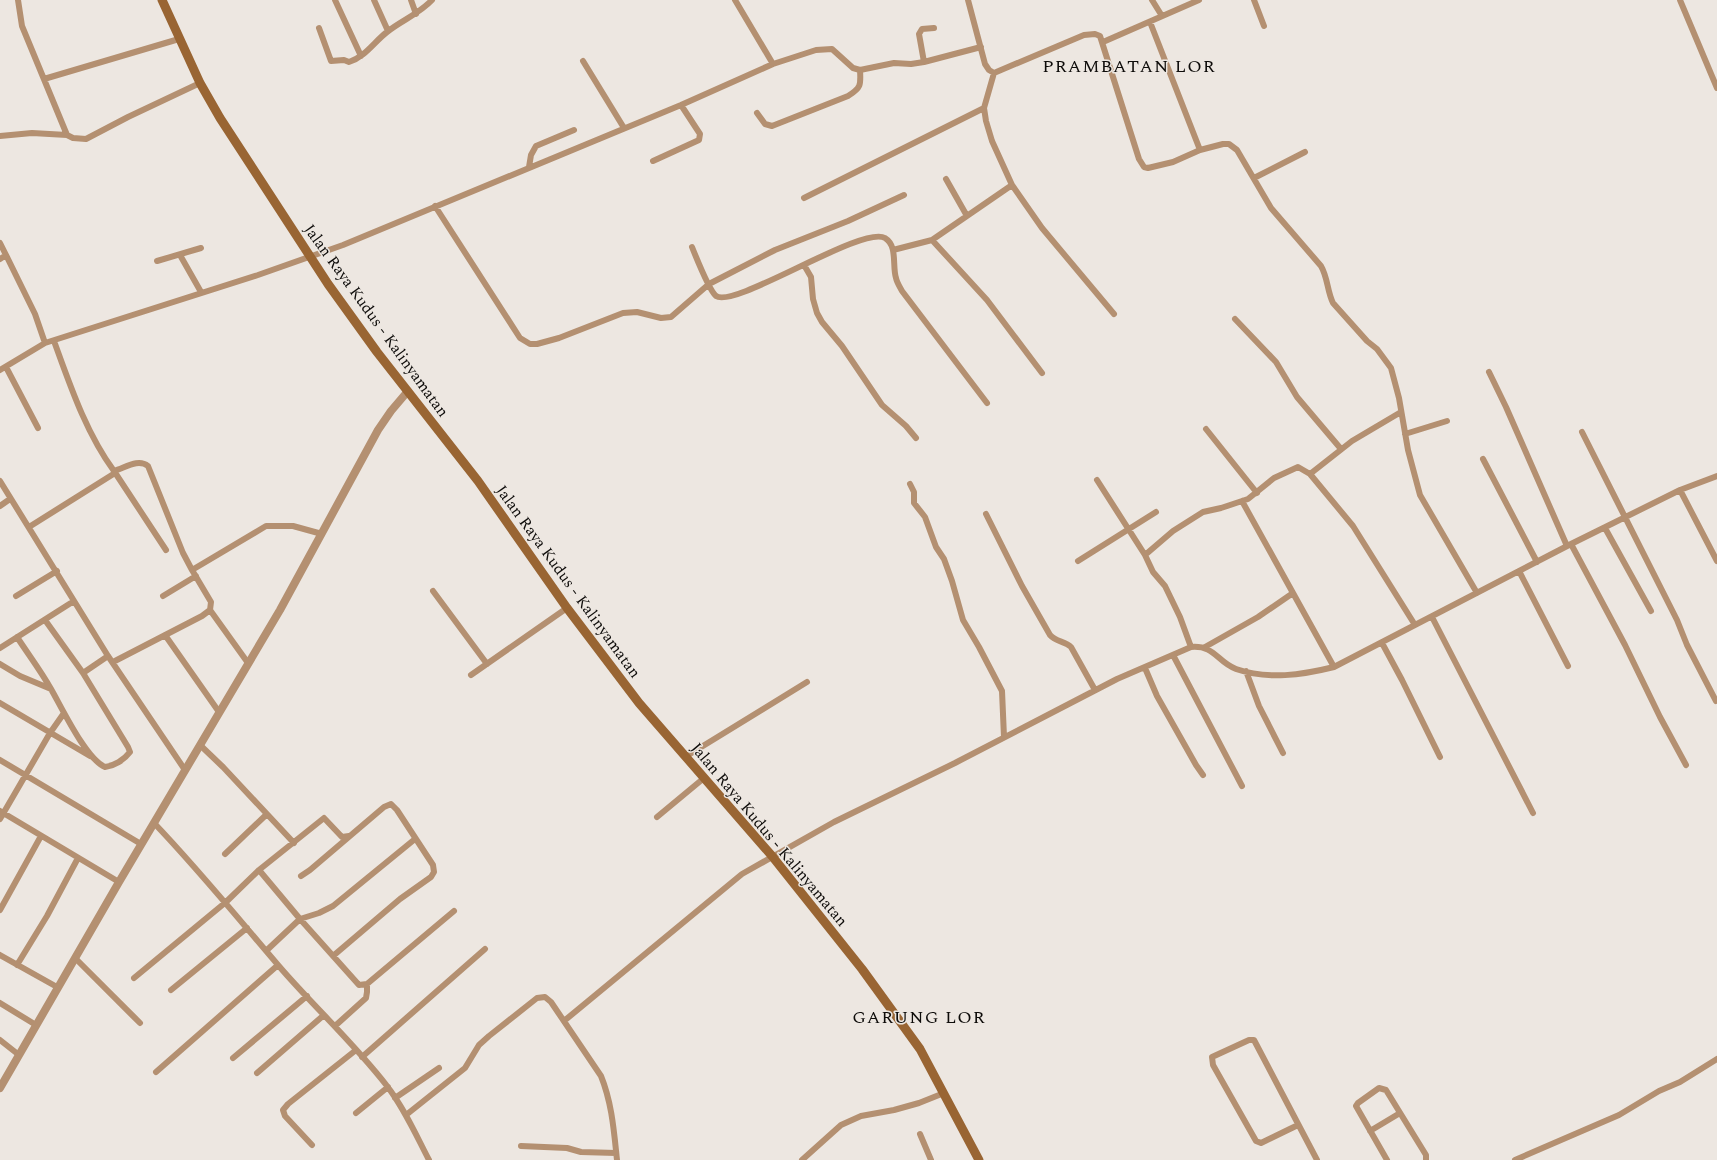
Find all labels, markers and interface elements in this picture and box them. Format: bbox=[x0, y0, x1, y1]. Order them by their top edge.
district label: PRAMBATAN LOR bbox=[1042, 53, 1216, 80]
street label: Jalan Raya Kudus - Kalinyamatan bbox=[298, 219, 455, 422]
street label: Jalan Raya Kudus - Kalinyamatan bbox=[490, 480, 647, 683]
street label: Jalan Raya Kudus - Kalinyamatan bbox=[685, 737, 854, 932]
district label: GARUNG LOR bbox=[852, 1004, 986, 1031]

